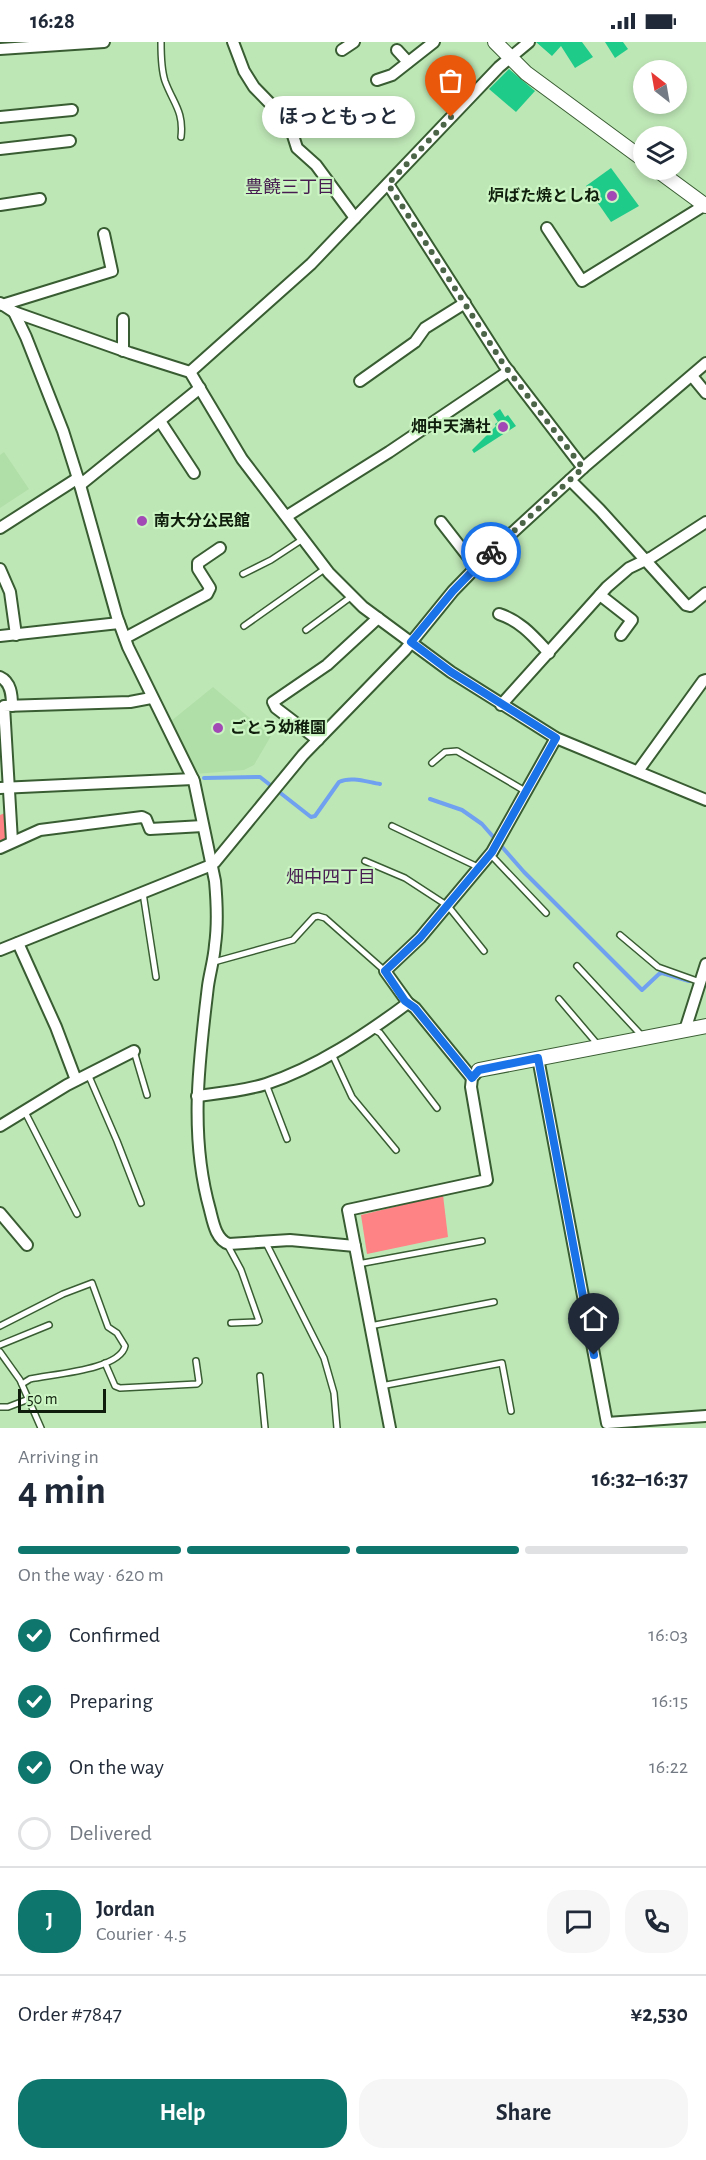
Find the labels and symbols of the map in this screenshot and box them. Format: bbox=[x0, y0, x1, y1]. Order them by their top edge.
pin bbox=[425, 55, 476, 117]
north arrow bbox=[633, 60, 687, 114]
callout: ほっともっと bbox=[262, 96, 415, 138]
district label: 豊饒三丁目 bbox=[245, 178, 335, 197]
place label: 炉ばた焼としね bbox=[488, 187, 600, 204]
marker: 炉ばた焼としね bbox=[605, 189, 619, 203]
place label: 畑中天満社 bbox=[411, 417, 491, 435]
marker: 畑中天満社 bbox=[496, 420, 510, 434]
place label: 南大分公民館 bbox=[154, 512, 250, 529]
marker: 南大分公民館 bbox=[135, 514, 149, 528]
courier bbox=[461, 522, 521, 582]
place label: ごとう幼稚園 bbox=[230, 719, 326, 736]
marker: ごとう幼稚園 bbox=[211, 721, 225, 735]
district label: 畑中四丁目 bbox=[286, 868, 376, 887]
pin bbox=[568, 1293, 619, 1355]
scale bar bbox=[18, 1386, 106, 1414]

